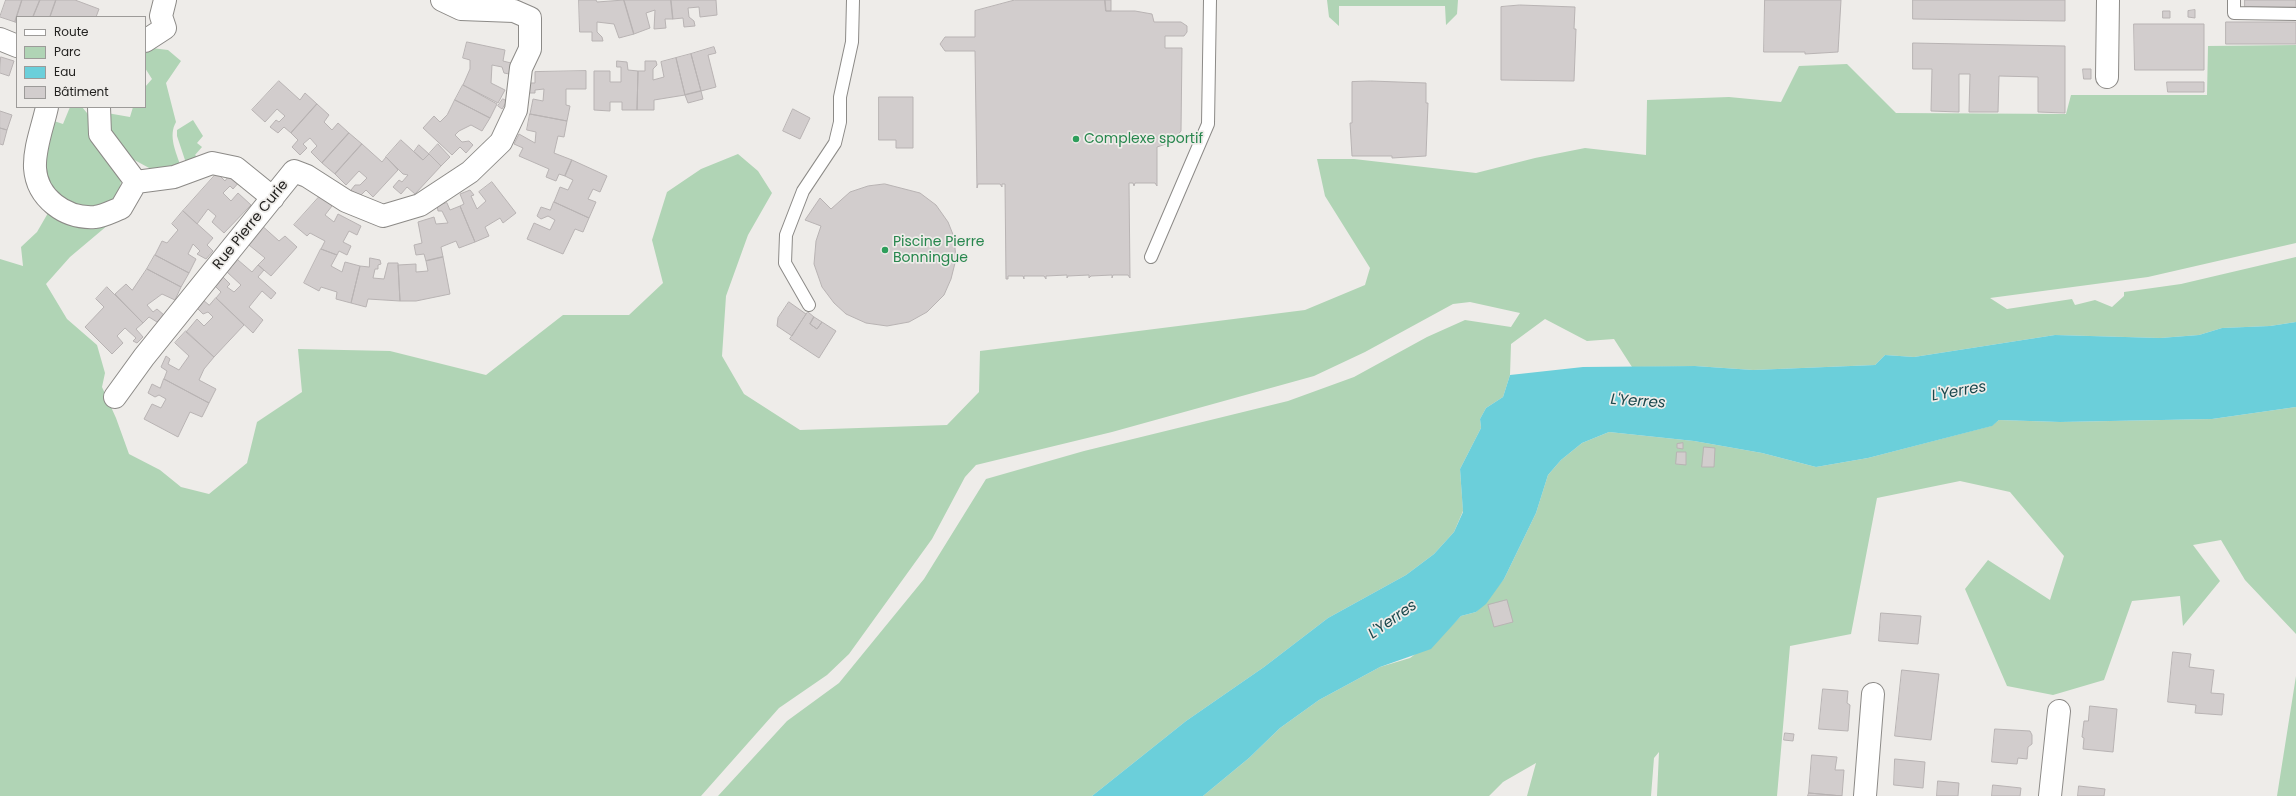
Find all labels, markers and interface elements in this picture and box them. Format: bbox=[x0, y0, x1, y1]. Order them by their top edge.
legend bbox=[16, 16, 146, 108]
text: Route bbox=[54, 23, 88, 40]
text: Parc bbox=[54, 43, 81, 60]
text: Eau bbox=[54, 63, 76, 80]
text: Bâtiment bbox=[54, 83, 109, 100]
place label: Complexe sportif bbox=[1084, 131, 1203, 147]
marker: Complexe sportif bbox=[1071, 134, 1081, 144]
street label: Rue Pierre Curie bbox=[210, 177, 292, 273]
place label: Piscine Pierre Bonningue bbox=[893, 234, 985, 266]
marker: Piscine Pierre Bonningue bbox=[880, 245, 890, 255]
water label: L'Yerres bbox=[1930, 378, 1988, 406]
water label: L'Yerres bbox=[1610, 391, 1666, 413]
water label: L'Yerres bbox=[1365, 597, 1421, 643]

